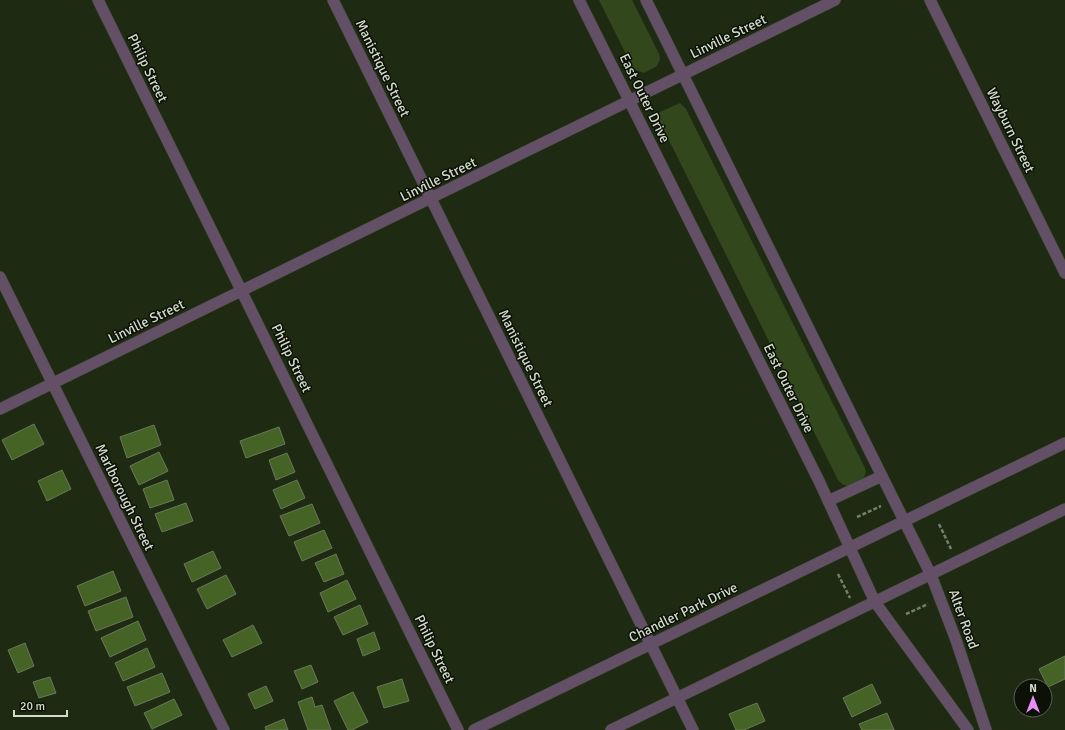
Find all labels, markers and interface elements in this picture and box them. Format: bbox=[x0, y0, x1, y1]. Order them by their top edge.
street label: Linville Street bbox=[687, 11, 769, 62]
street label: Manistique Street bbox=[352, 17, 414, 120]
street label: Philip Street bbox=[124, 31, 171, 105]
street label: East Outer Drive bbox=[616, 51, 673, 146]
street label: Wayburn Street bbox=[983, 85, 1038, 175]
street label: Linville Street bbox=[397, 154, 479, 205]
street label: Linville Street bbox=[105, 296, 187, 347]
street label: Manistique Street bbox=[495, 307, 557, 410]
street label: Philip Street bbox=[268, 321, 315, 395]
street label: East Outer Drive bbox=[760, 341, 817, 436]
street label: Marlborough Street bbox=[91, 441, 158, 553]
street label: Chandler Park Drive bbox=[626, 579, 740, 646]
street label: Alter Road bbox=[945, 587, 982, 651]
street label: Philip Street bbox=[411, 612, 458, 686]
north arrow bbox=[1013, 678, 1053, 718]
text: N bbox=[1029, 682, 1037, 695]
scale bar bbox=[14, 692, 67, 718]
text: 20 m bbox=[20, 699, 45, 714]

